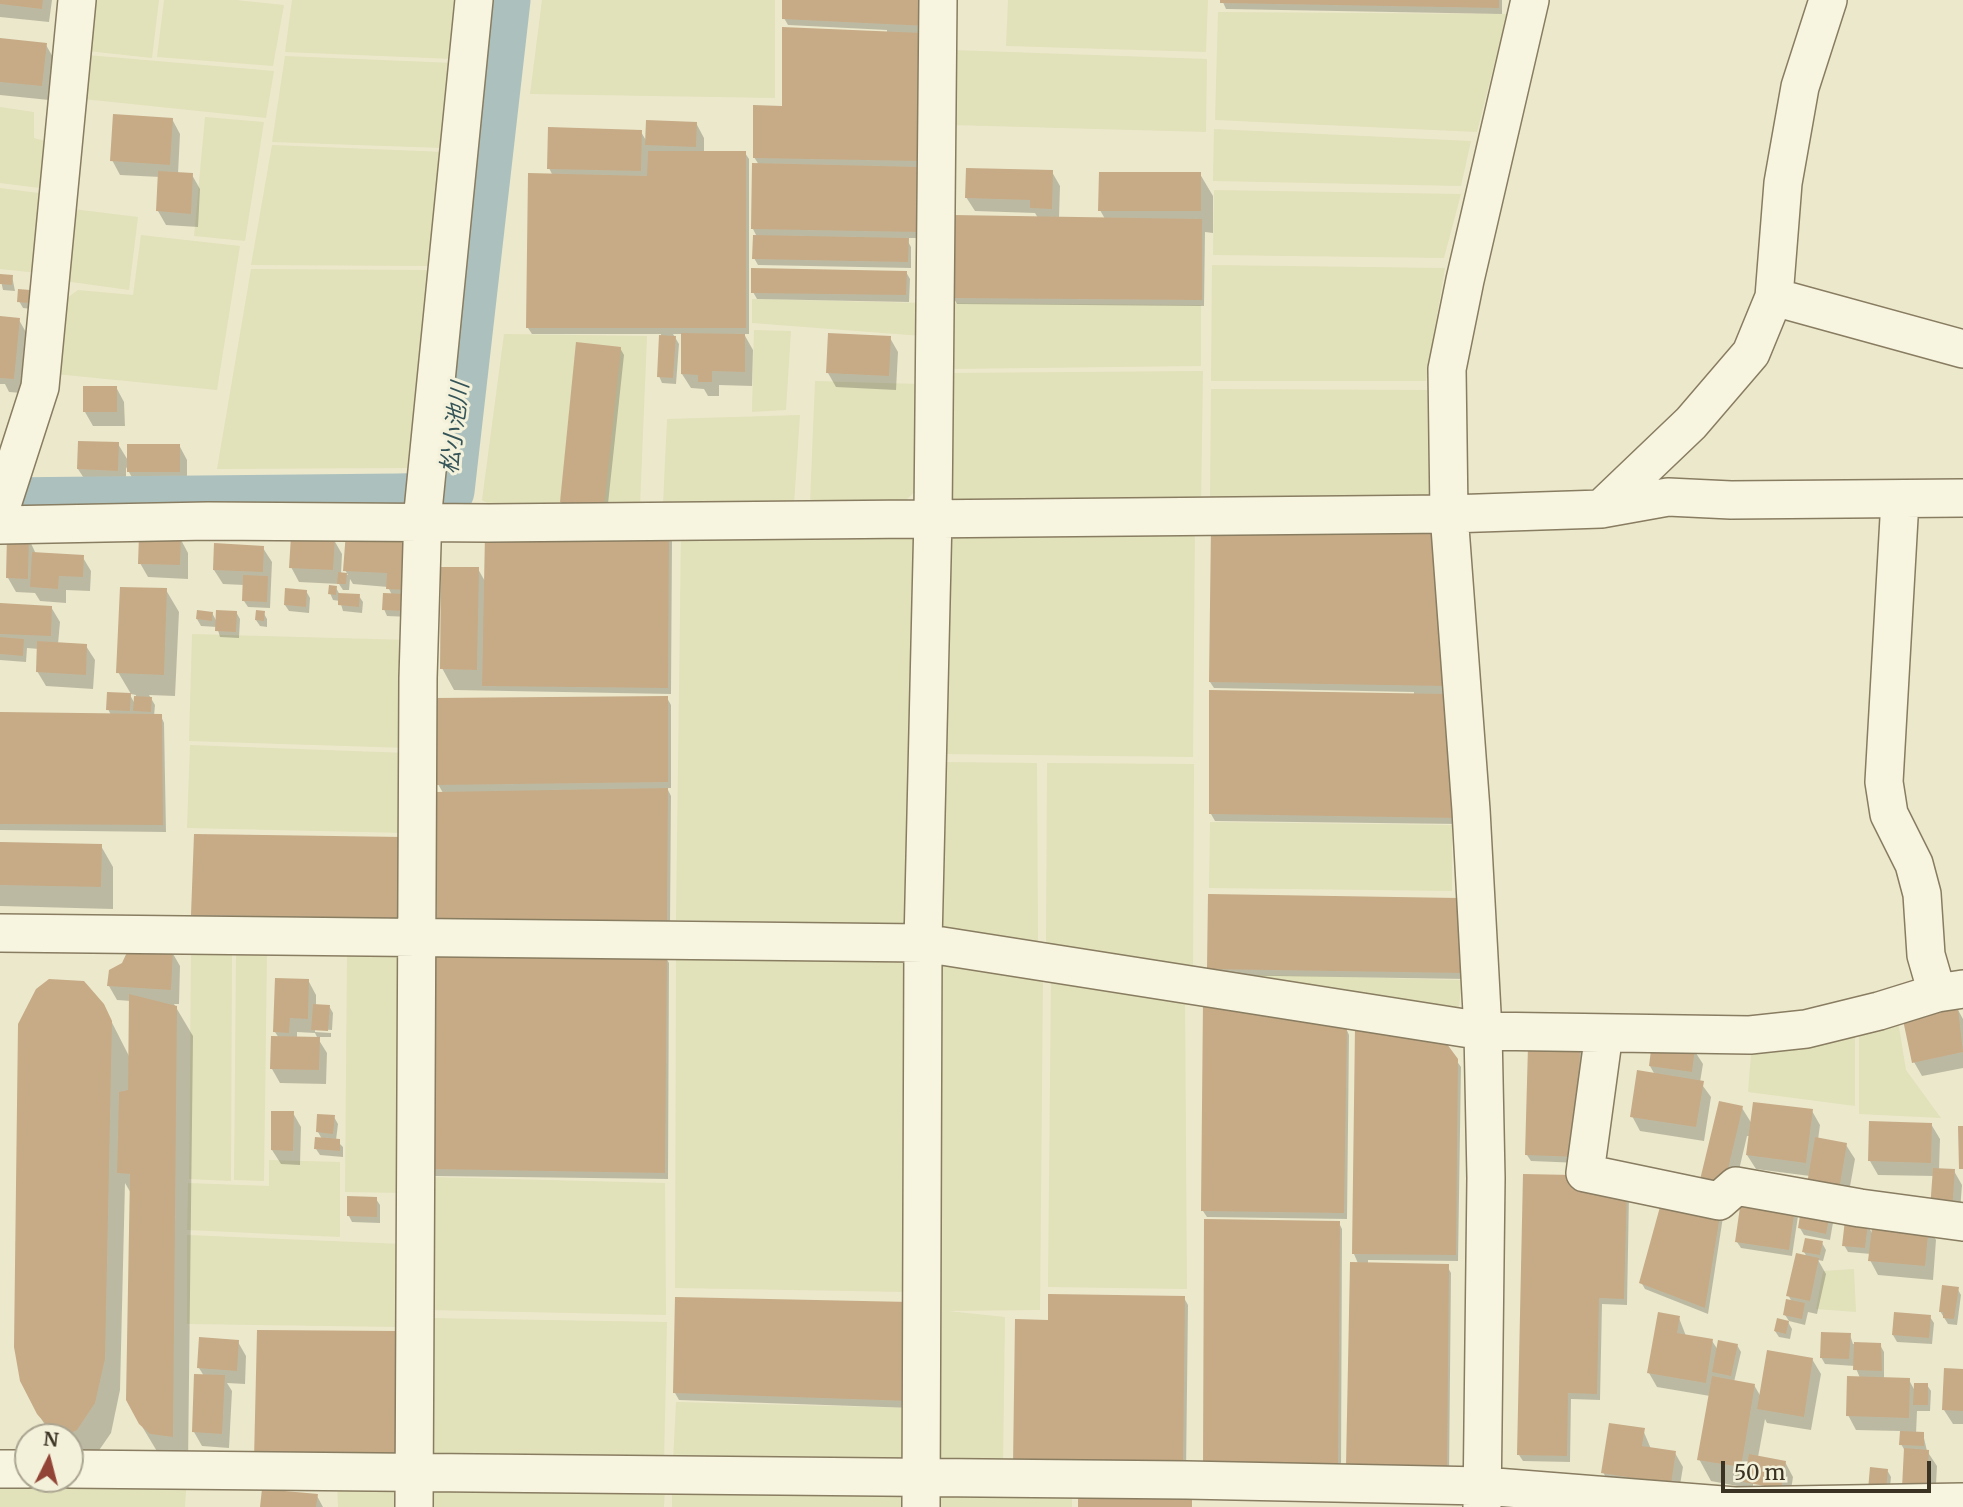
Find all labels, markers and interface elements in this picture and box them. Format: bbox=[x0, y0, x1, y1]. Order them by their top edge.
water label: 松小池川 bbox=[437, 381, 475, 475]
north arrow bbox=[14, 1423, 84, 1493]
text: N bbox=[42, 1426, 60, 1452]
scale bar bbox=[1725, 1448, 1935, 1492]
text: 50 m bbox=[1734, 1459, 1785, 1486]

